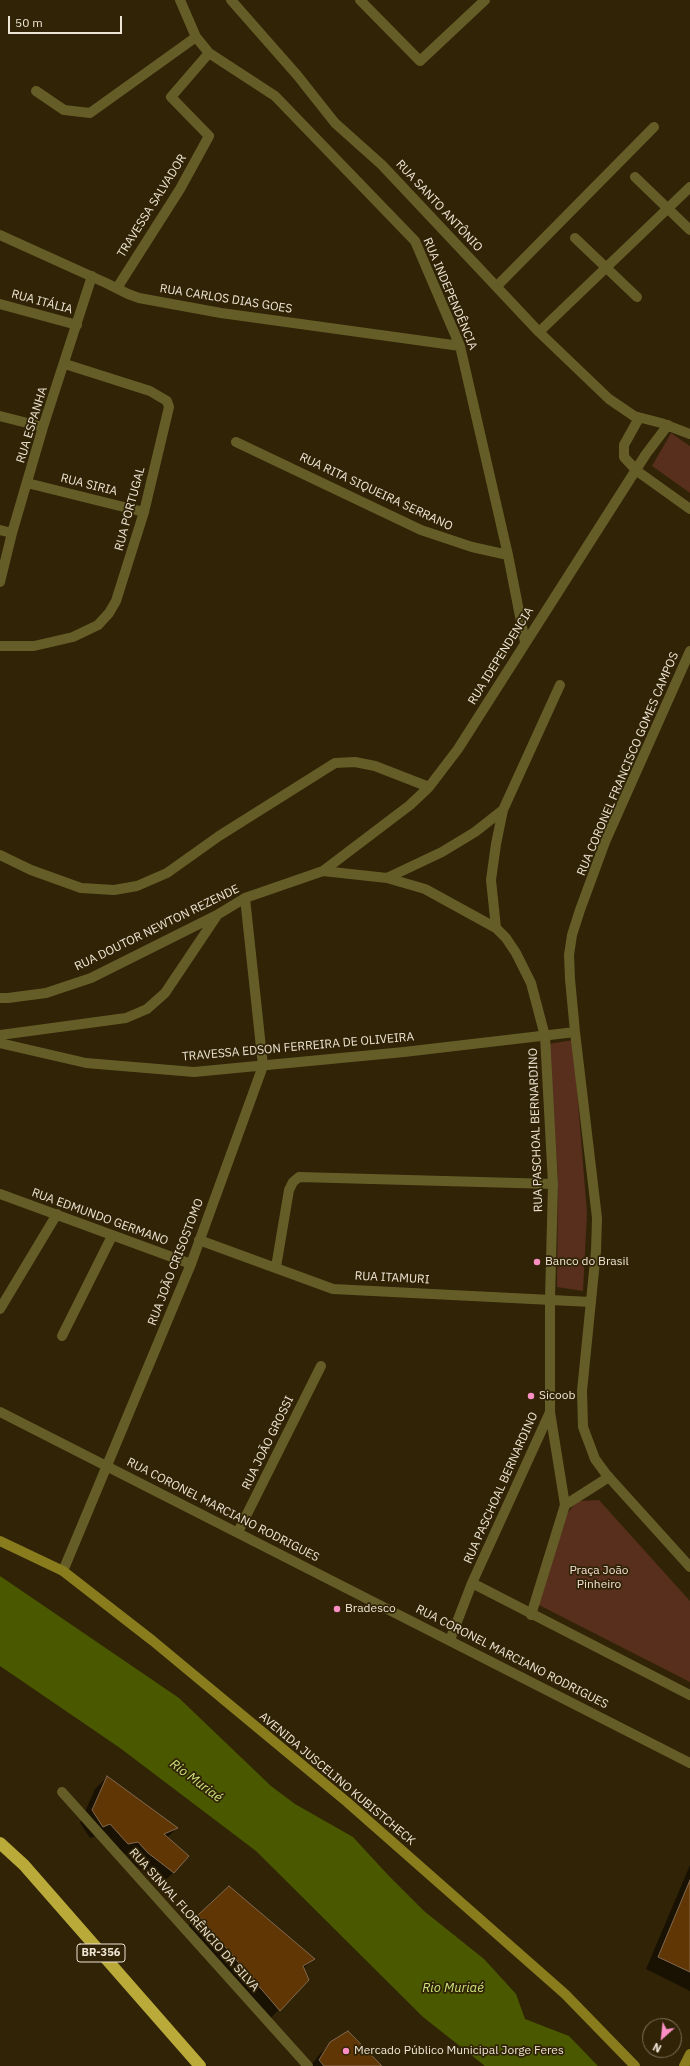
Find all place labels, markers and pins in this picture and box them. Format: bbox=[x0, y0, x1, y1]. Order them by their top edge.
place label: Banco do Brasil bbox=[545, 1255, 629, 1269]
marker: Banco do Brasil bbox=[532, 1257, 542, 1267]
place label: Sicoob bbox=[539, 1389, 575, 1403]
marker: Sicoob bbox=[526, 1391, 536, 1401]
place label: Bradesco bbox=[345, 1602, 396, 1616]
marker: Bradesco bbox=[332, 1604, 342, 1614]
place label: Mercado Público Municipal Jorge Feres bbox=[354, 2044, 564, 2058]
marker: Mercado Público Municipal Jorge Feres bbox=[341, 2046, 351, 2056]

